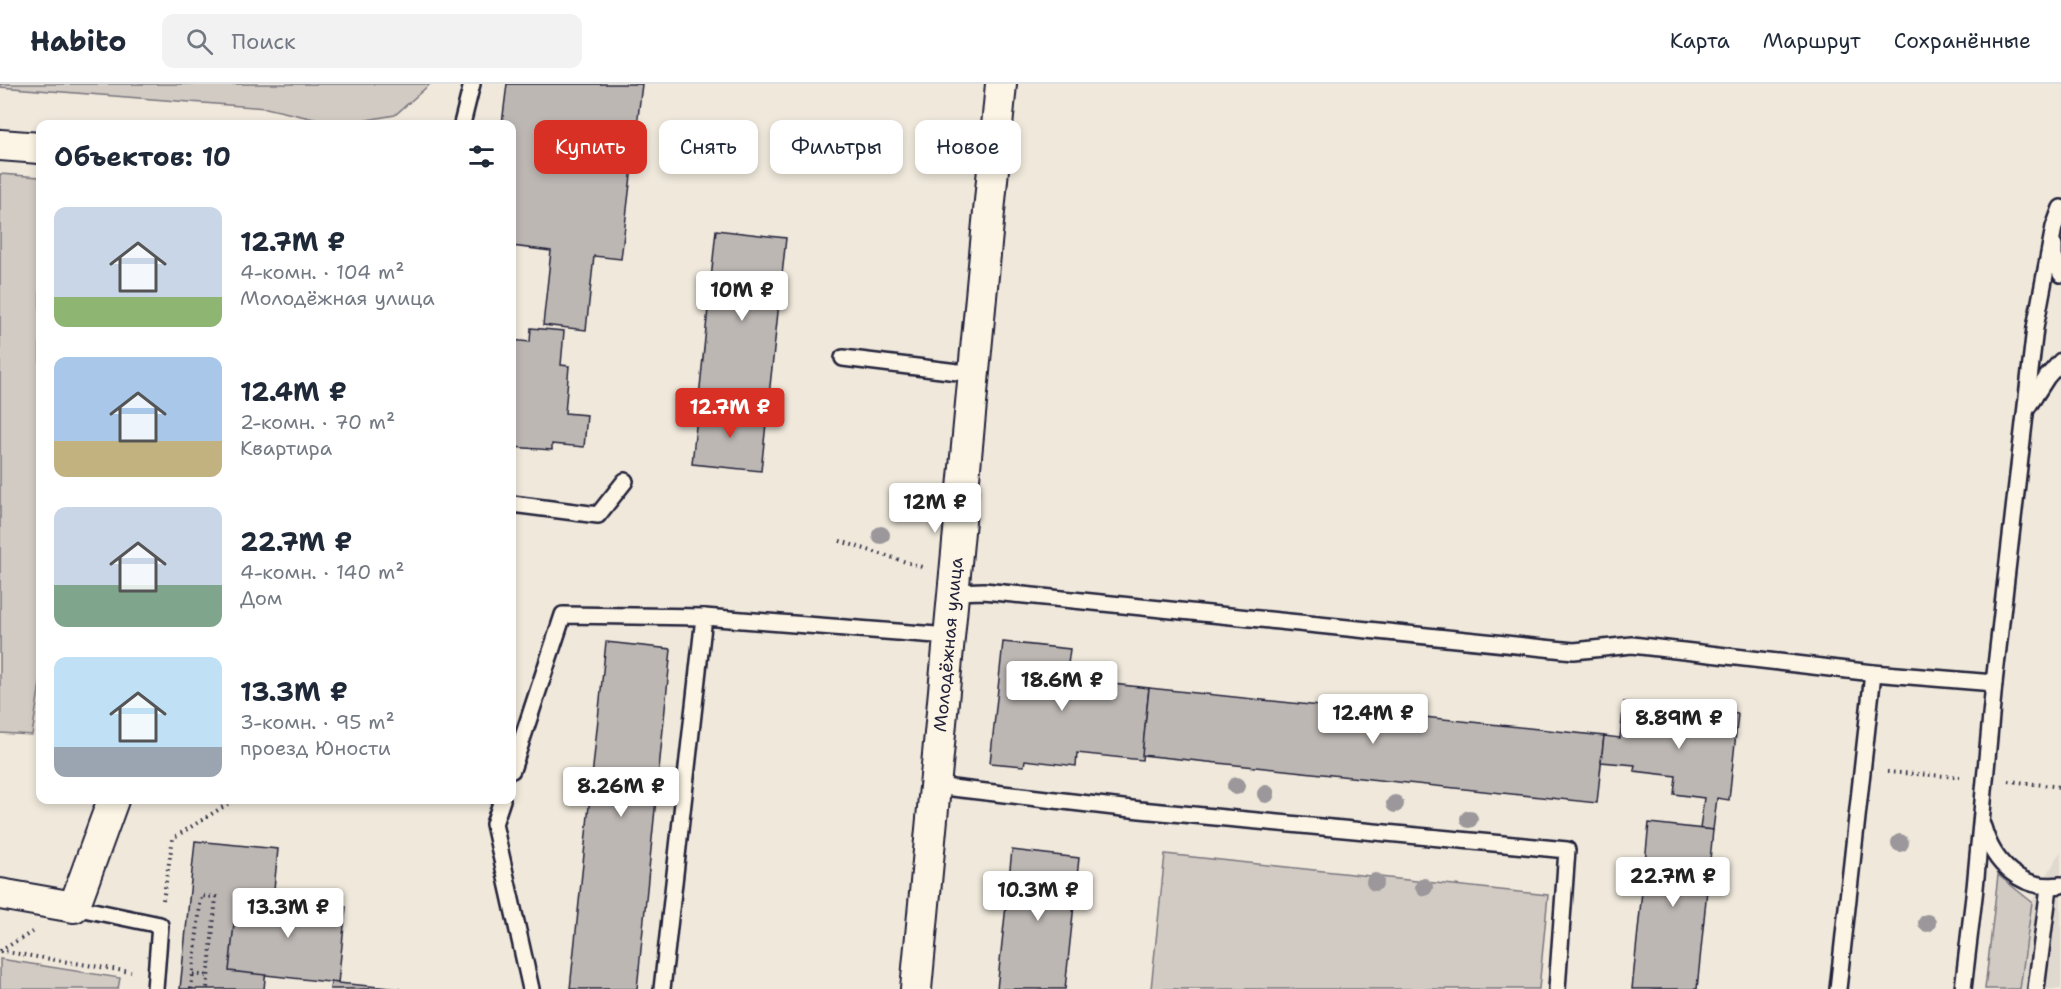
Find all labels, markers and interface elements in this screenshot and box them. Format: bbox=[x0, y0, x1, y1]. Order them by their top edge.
search box bbox=[162, 14, 582, 68]
text: Habito bbox=[30, 22, 126, 60]
icon: search bbox=[183, 25, 216, 58]
text: Поиск bbox=[231, 27, 296, 56]
text: Карта bbox=[1670, 27, 1730, 55]
text: Маршрут bbox=[1763, 27, 1861, 55]
text: Сохранённые bbox=[1894, 27, 2031, 55]
chip: Купить bbox=[534, 120, 647, 174]
chip: Снять bbox=[659, 120, 758, 174]
chip: Фильтры bbox=[770, 120, 903, 174]
chip: Новое bbox=[915, 120, 1021, 174]
text: Объектов: 10 bbox=[54, 139, 231, 174]
icon: filters bbox=[465, 140, 498, 173]
text: 12.7M ₽ bbox=[240, 224, 346, 259]
icon: home bbox=[102, 231, 174, 303]
text: 4-комн. · 104 m² bbox=[240, 259, 404, 285]
pin: 10M ₽ bbox=[700, 271, 784, 322]
text: 10M ₽ bbox=[710, 277, 774, 303]
text: Молодёжная улица bbox=[240, 285, 435, 311]
text: 12.4M ₽ bbox=[240, 374, 347, 409]
icon: home bbox=[102, 381, 174, 453]
pin: 12.7M ₽ bbox=[675, 388, 785, 439]
text: 12.7M ₽ bbox=[689, 394, 771, 420]
text: 2-комн. · 70 m² bbox=[240, 409, 395, 435]
text: Квартира bbox=[240, 435, 332, 461]
pin: 12M ₽ bbox=[893, 483, 977, 534]
text: 12M ₽ bbox=[903, 489, 967, 515]
text: 22.7M ₽ bbox=[240, 524, 352, 559]
icon: home bbox=[102, 531, 174, 603]
street label: Молодёжная улица bbox=[928, 556, 969, 733]
text: 4-комн. · 140 m² bbox=[240, 559, 404, 585]
text: Дом bbox=[240, 585, 282, 611]
pin: 18.6M ₽ bbox=[1007, 661, 1117, 712]
text: 18.6M ₽ bbox=[1020, 667, 1104, 693]
text: 13.3M ₽ bbox=[240, 674, 348, 709]
icon: home bbox=[102, 681, 174, 753]
pin: 12.4M ₽ bbox=[1318, 694, 1428, 745]
pin: 8.89M ₽ bbox=[1624, 699, 1734, 750]
text: 12.4M ₽ bbox=[1332, 700, 1414, 726]
text: 8.89M ₽ bbox=[1635, 705, 1723, 731]
text: 3-комн. · 95 m² bbox=[240, 709, 395, 735]
text: проезд Юности bbox=[240, 735, 391, 761]
pin: 8.26M ₽ bbox=[566, 767, 676, 818]
text: 8.26M ₽ bbox=[577, 773, 665, 799]
pin: 22.7M ₽ bbox=[1618, 857, 1728, 908]
text: 22.7M ₽ bbox=[1630, 863, 1716, 889]
pin: 10.3M ₽ bbox=[983, 871, 1093, 922]
text: 10.3M ₽ bbox=[997, 877, 1079, 903]
pin: 13.3M ₽ bbox=[233, 888, 343, 939]
text: 13.3M ₽ bbox=[247, 894, 329, 920]

